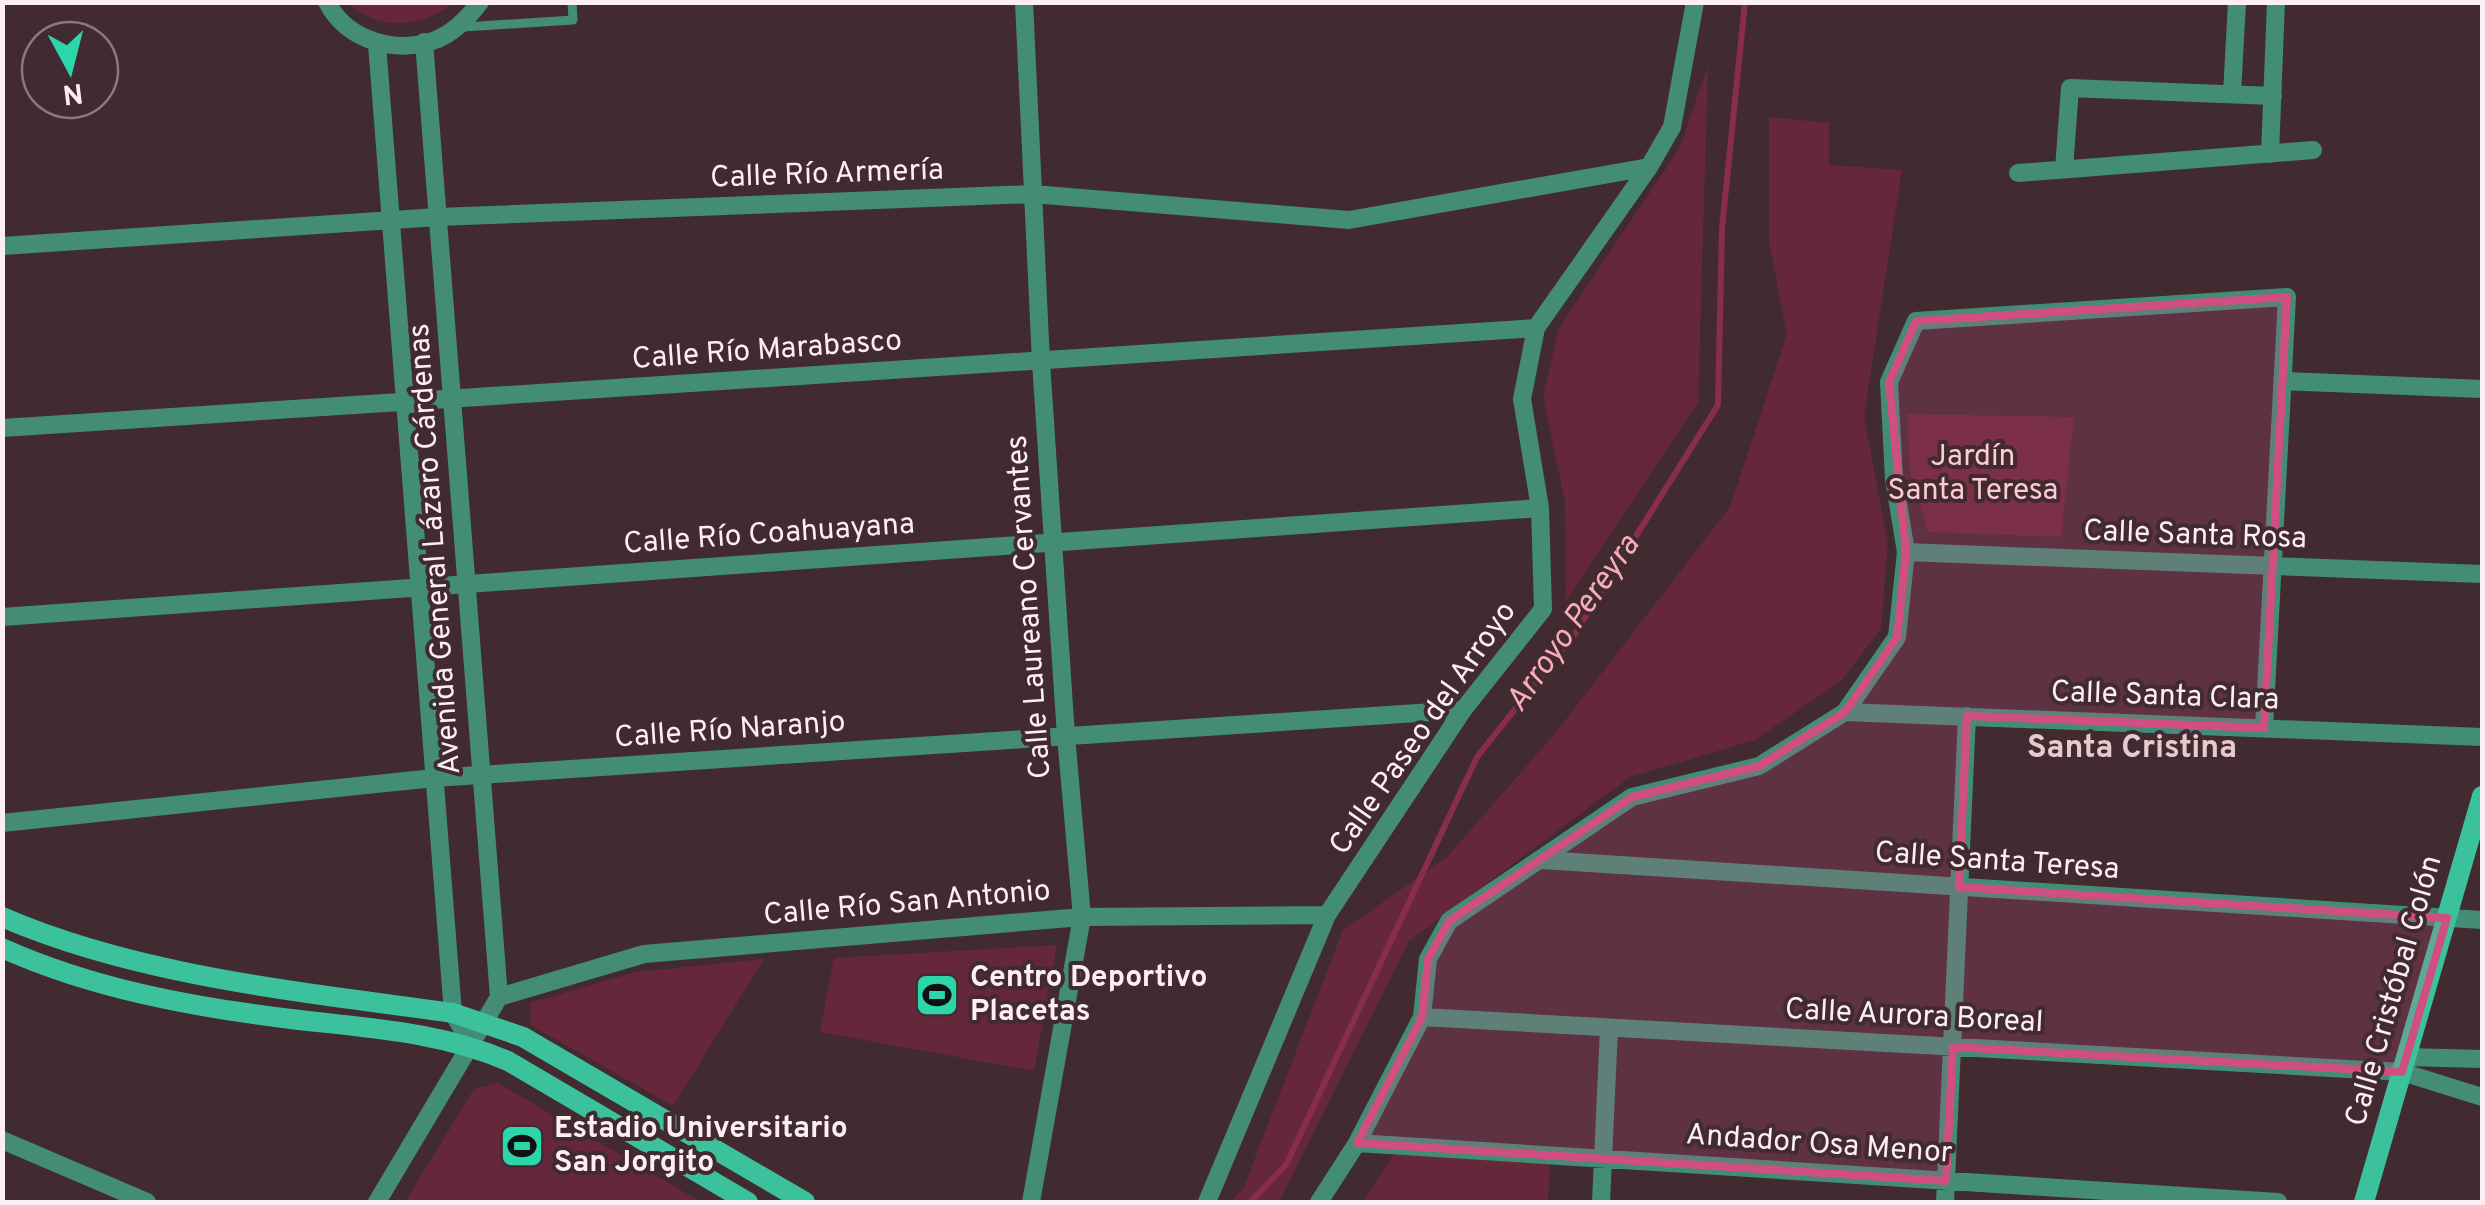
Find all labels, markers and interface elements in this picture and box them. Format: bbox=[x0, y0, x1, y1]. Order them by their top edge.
north arrow bbox=[20, 20, 120, 120]
text: N bbox=[61, 73, 85, 111]
street label: Calle Río Armería bbox=[710, 152, 944, 198]
street label: Avenida General Lázaro Cárdenas bbox=[402, 322, 470, 776]
street label: Calle Río Marabasco bbox=[631, 323, 903, 379]
street label: Calle Laureano Cervantes bbox=[1000, 434, 1060, 780]
park label: Jardín Santa Teresa bbox=[1888, 439, 2058, 510]
street label: Calle Río Coahuayana bbox=[622, 506, 916, 564]
street label: Calle Santa Rosa bbox=[2083, 514, 2307, 558]
water label: Arroyo Pereyra bbox=[1498, 527, 1650, 720]
street label: Calle Paseo del Arroyo bbox=[1323, 595, 1525, 863]
street label: Calle Santa Clara bbox=[2050, 675, 2280, 719]
street label: Calle Río Naranjo bbox=[613, 704, 847, 758]
district label: Santa Cristina bbox=[2027, 729, 2237, 769]
street label: Calle Santa Teresa bbox=[1874, 835, 2120, 889]
street label: Calle Cristóbal Colón bbox=[2339, 851, 2451, 1131]
street label: Calle Río San Antonio bbox=[762, 873, 1052, 935]
place label: Centro Deportivo Placetas bbox=[970, 960, 1208, 1031]
sports icon: Centro Deportivo Placetas bbox=[914, 972, 960, 1018]
street label: Calle Aurora Boreal bbox=[1784, 992, 2044, 1042]
place label: Estadio Universitario San Jorgito bbox=[554, 1111, 848, 1182]
street label: Andador Osa Menor bbox=[1685, 1117, 1954, 1173]
sports icon: Estadio Universitario San Jorgito bbox=[499, 1123, 545, 1169]

